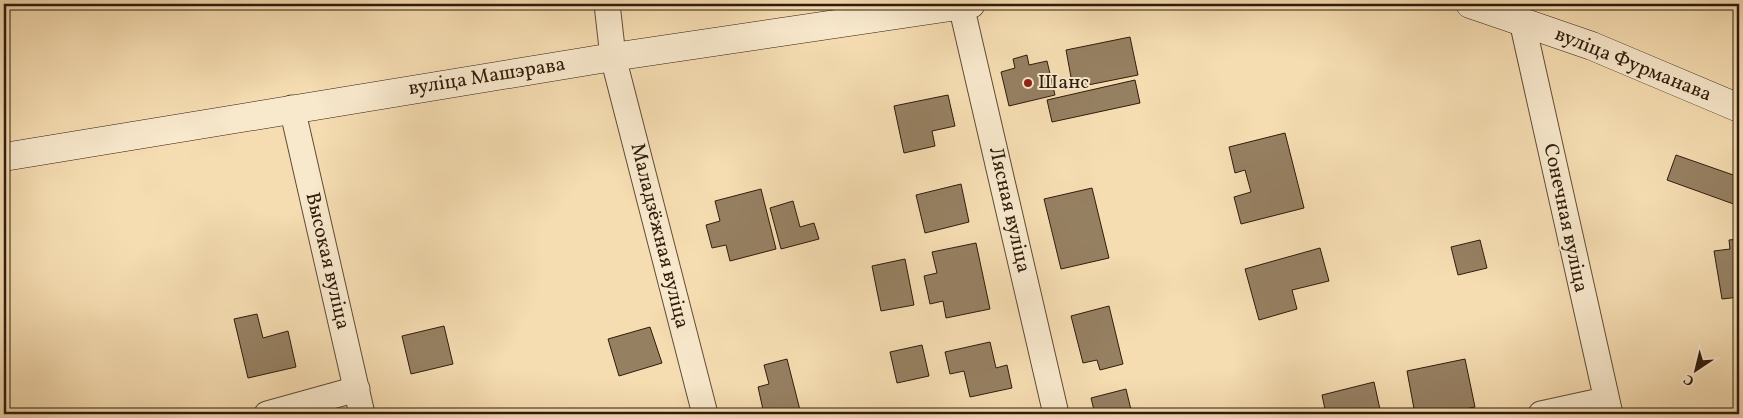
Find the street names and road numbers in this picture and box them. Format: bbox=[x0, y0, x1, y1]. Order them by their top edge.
street label: вуліца Фурманава bbox=[1550, 21, 1716, 109]
street label: вуліца Машэрава bbox=[406, 51, 568, 103]
street label: Маладзёжная вуліца bbox=[622, 140, 696, 332]
street label: Сонечная вуліца bbox=[1536, 141, 1594, 295]
street label: Лясная вуліца bbox=[981, 144, 1037, 276]
street label: Высокая вуліца bbox=[298, 190, 356, 332]

